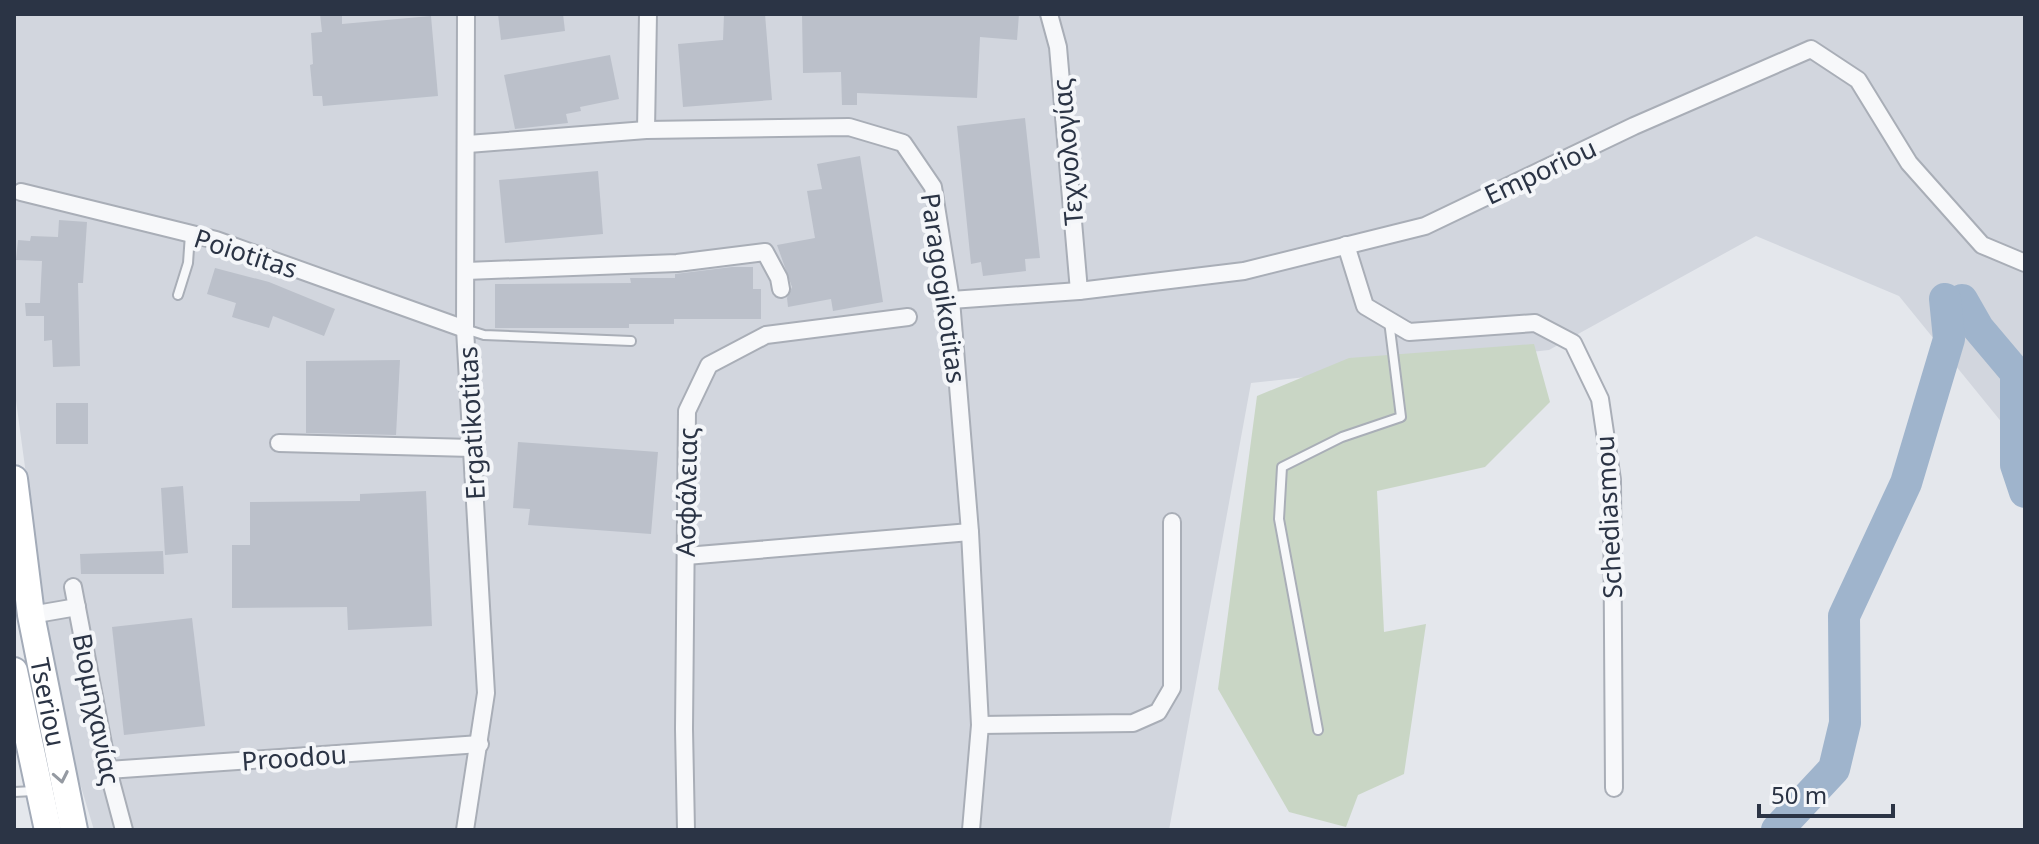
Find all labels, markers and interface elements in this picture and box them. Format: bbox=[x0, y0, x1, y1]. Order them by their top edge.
street label: Τεχνολογίας bbox=[1043, 77, 1091, 227]
street label: Emporiou bbox=[1478, 129, 1602, 213]
street label: Paragogikotitas bbox=[913, 191, 975, 385]
street label: Poiotitas bbox=[190, 219, 302, 287]
street label: Ergatikotitas bbox=[449, 345, 493, 501]
street label: Ασφάλειας bbox=[667, 427, 705, 557]
street label: Schediasmou bbox=[1586, 434, 1630, 600]
street label: Βιομηχανίας bbox=[65, 630, 129, 788]
street label: Tseriou bbox=[22, 655, 75, 750]
street label: Proodou bbox=[240, 735, 348, 779]
scale bar bbox=[1759, 768, 1893, 818]
one-way arrow bbox=[52, 770, 69, 783]
text: 50 m bbox=[1771, 778, 1827, 811]

